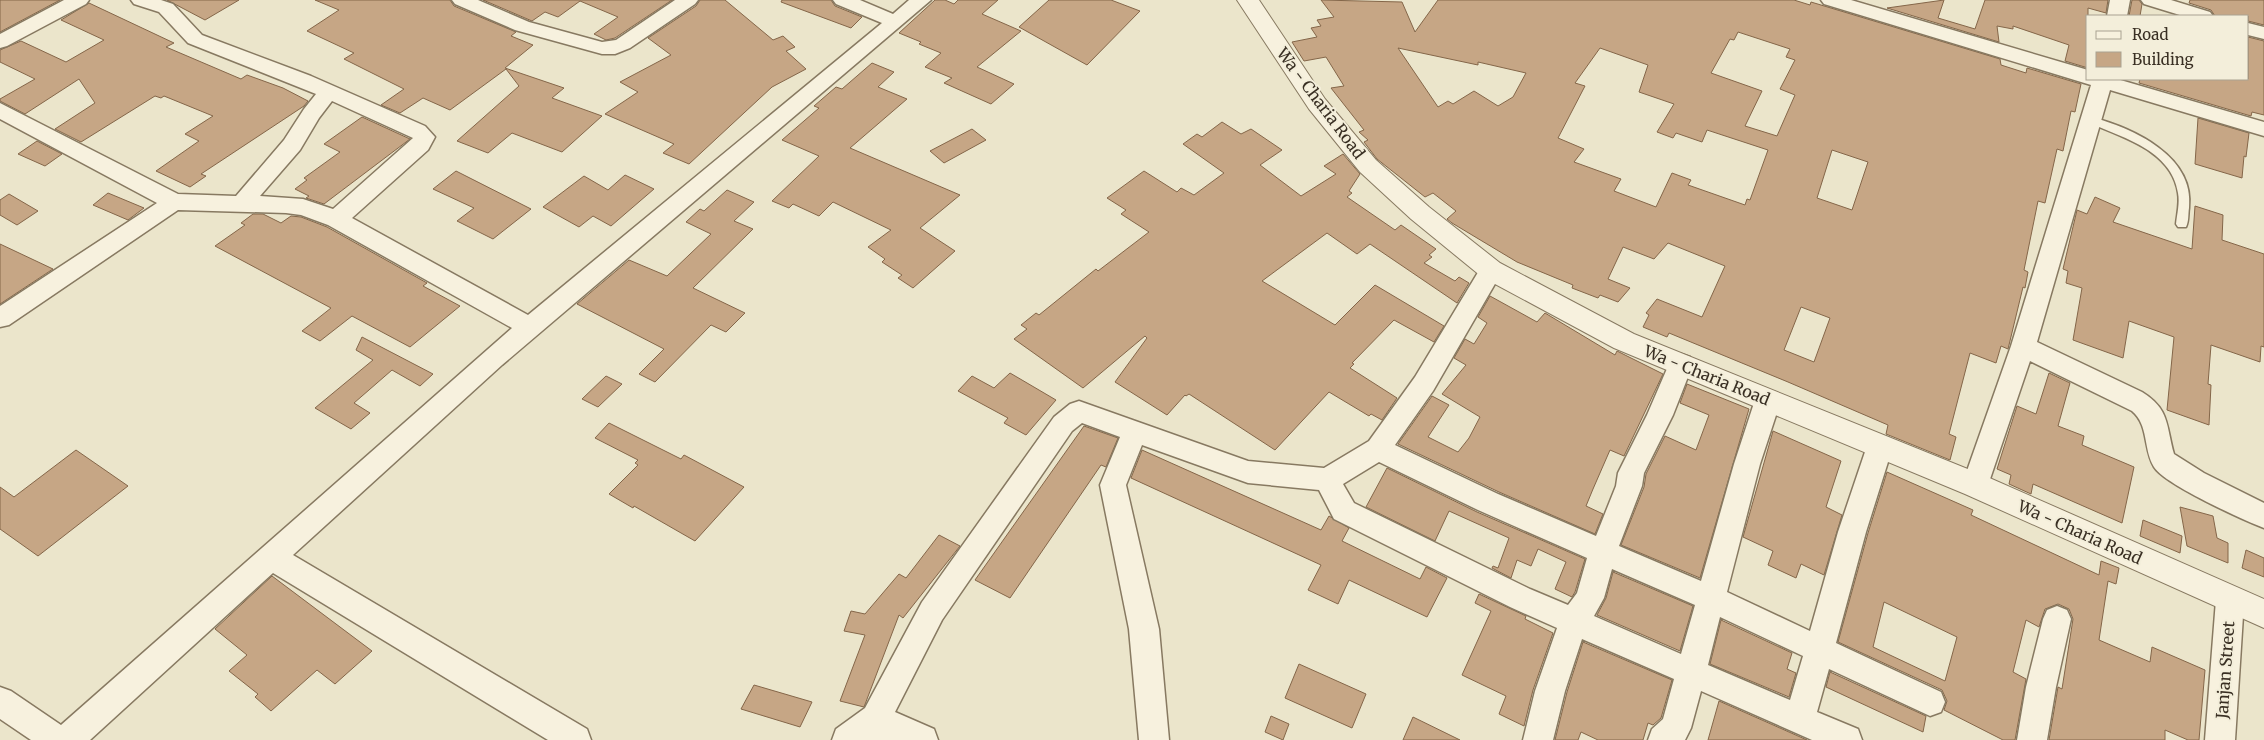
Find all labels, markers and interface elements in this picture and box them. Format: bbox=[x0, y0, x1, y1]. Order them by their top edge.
legend bbox=[2086, 15, 2249, 80]
text: Road bbox=[2132, 25, 2168, 44]
street label: Wa - Charia Road bbox=[1272, 43, 1370, 163]
text: Building bbox=[2132, 50, 2194, 69]
street label: Wa - Charia Road bbox=[1640, 340, 1773, 409]
street label: Wa - Charia Road bbox=[2014, 495, 2146, 569]
street label: Janjan Street bbox=[2212, 620, 2238, 720]

